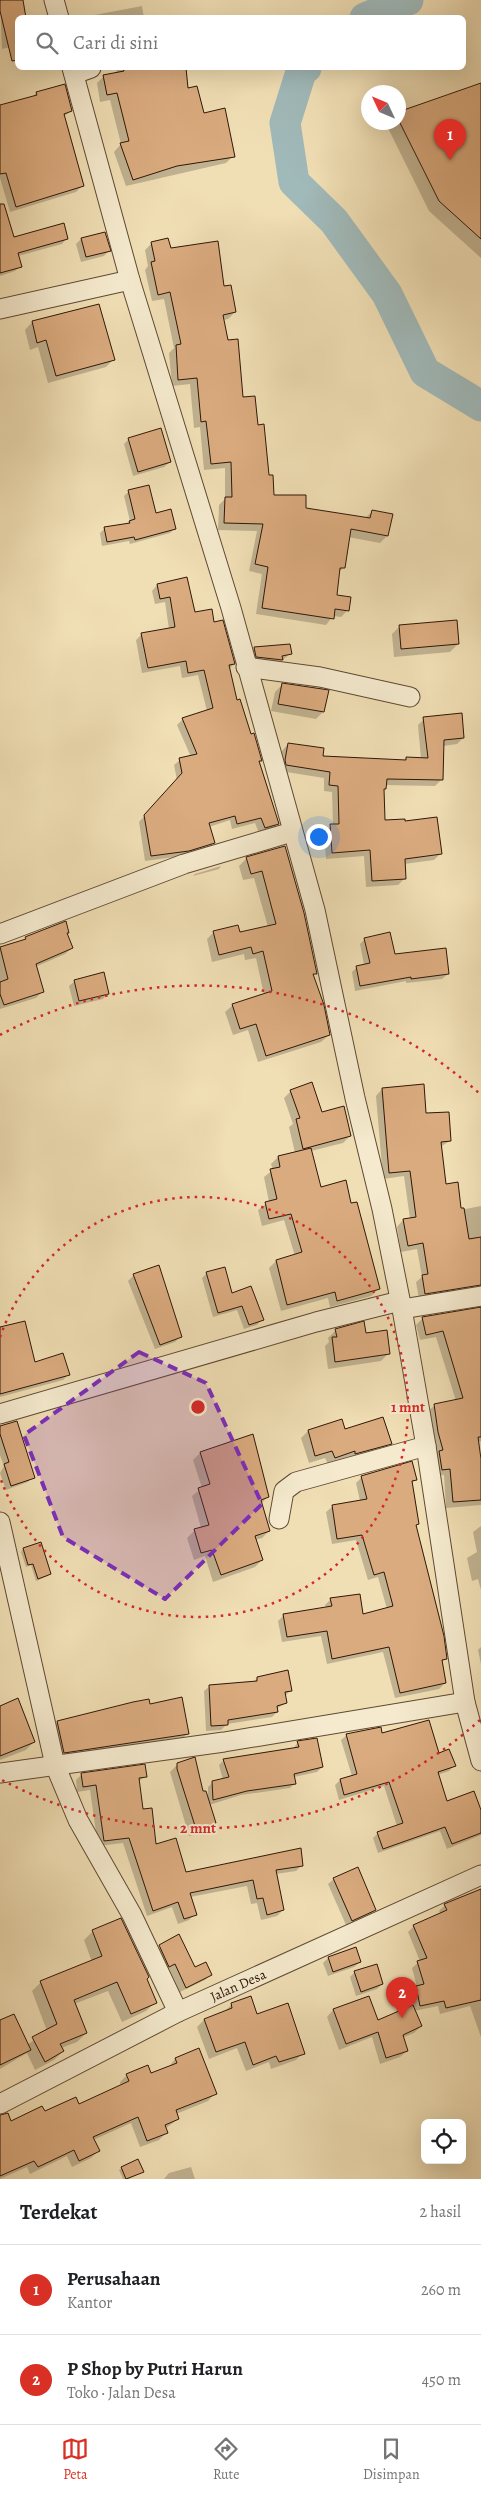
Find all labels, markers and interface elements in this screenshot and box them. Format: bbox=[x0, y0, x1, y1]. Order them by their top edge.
search box bbox=[15, 15, 466, 70]
icon: search bbox=[33, 29, 61, 57]
text: Cari di sini bbox=[73, 30, 158, 56]
north arrow bbox=[361, 85, 406, 130]
pin: 1 bbox=[434, 119, 466, 160]
your location bbox=[306, 824, 332, 850]
text: 1 mnt bbox=[391, 1397, 425, 1417]
centre of rings bbox=[189, 1398, 207, 1416]
text: 2 mnt bbox=[180, 1818, 216, 1838]
street label: Jalan Desa bbox=[207, 1965, 270, 2006]
pin: 2 bbox=[386, 1977, 418, 2018]
map controls bbox=[421, 2119, 466, 2164]
button: locate bbox=[421, 2119, 466, 2164]
text: Terdekat bbox=[20, 2198, 98, 2226]
text: 2 hasil bbox=[419, 2201, 461, 2223]
text: Perusahaan bbox=[67, 2266, 161, 2292]
text: 1 bbox=[33, 2279, 39, 2301]
text: 260 m bbox=[421, 2279, 461, 2301]
text: Kantor bbox=[67, 2292, 113, 2314]
text: P Shop by Putri Harun bbox=[67, 2356, 243, 2382]
text: 2 bbox=[32, 2369, 40, 2391]
text: 450 m bbox=[422, 2369, 461, 2391]
text: Toko · Jalan Desa bbox=[67, 2382, 176, 2404]
tab: Peta bbox=[61, 2435, 89, 2484]
tab: Rute bbox=[212, 2435, 240, 2484]
tab: Disimpan bbox=[363, 2435, 420, 2484]

